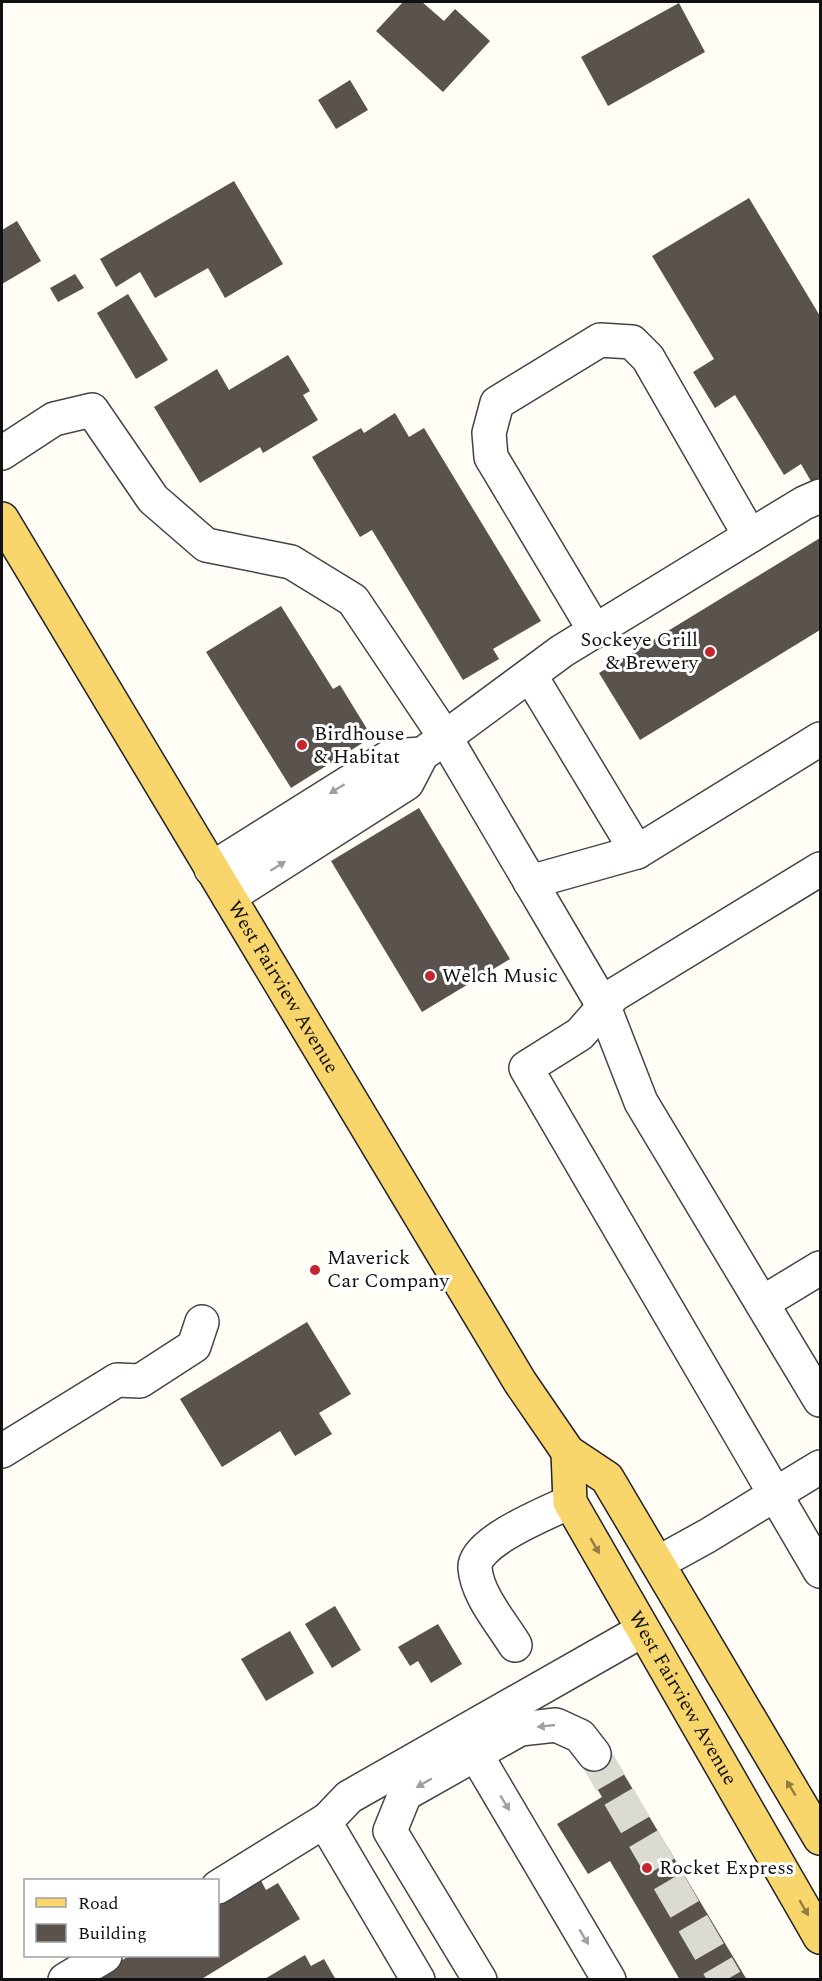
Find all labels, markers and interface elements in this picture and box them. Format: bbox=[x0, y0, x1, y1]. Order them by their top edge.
place label: Sockeye Grill & Brewery bbox=[580, 625, 699, 678]
marker: Sockeye Grill & Brewery bbox=[703, 645, 717, 659]
place label: Birdhouse & Habitat bbox=[314, 719, 405, 772]
marker: Birdhouse & Habitat bbox=[295, 738, 309, 752]
one-way arrow bbox=[329, 784, 345, 795]
one-way arrow bbox=[270, 860, 286, 871]
street label: West Fairview Avenue bbox=[219, 895, 347, 1079]
place label: Welch Music bbox=[442, 961, 558, 991]
marker: Welch Music bbox=[423, 969, 437, 983]
place label: Maverick Car Company bbox=[327, 1243, 450, 1296]
marker: Maverick Car Company bbox=[308, 1263, 322, 1277]
one-way arrow bbox=[590, 1537, 600, 1554]
street label: West Fairview Avenue bbox=[620, 1605, 745, 1791]
one-way arrow bbox=[537, 1721, 556, 1731]
one-way arrow bbox=[416, 1777, 432, 1788]
one-way arrow bbox=[785, 1780, 796, 1796]
one-way arrow bbox=[499, 1795, 510, 1811]
place label: Rocket Express bbox=[659, 1853, 794, 1883]
marker: Rocket Express bbox=[640, 1861, 654, 1875]
legend bbox=[24, 1879, 219, 1957]
text: Road bbox=[78, 1890, 119, 1917]
one-way arrow bbox=[798, 1900, 809, 1916]
text: Building bbox=[78, 1920, 147, 1947]
one-way arrow bbox=[579, 1929, 590, 1945]

